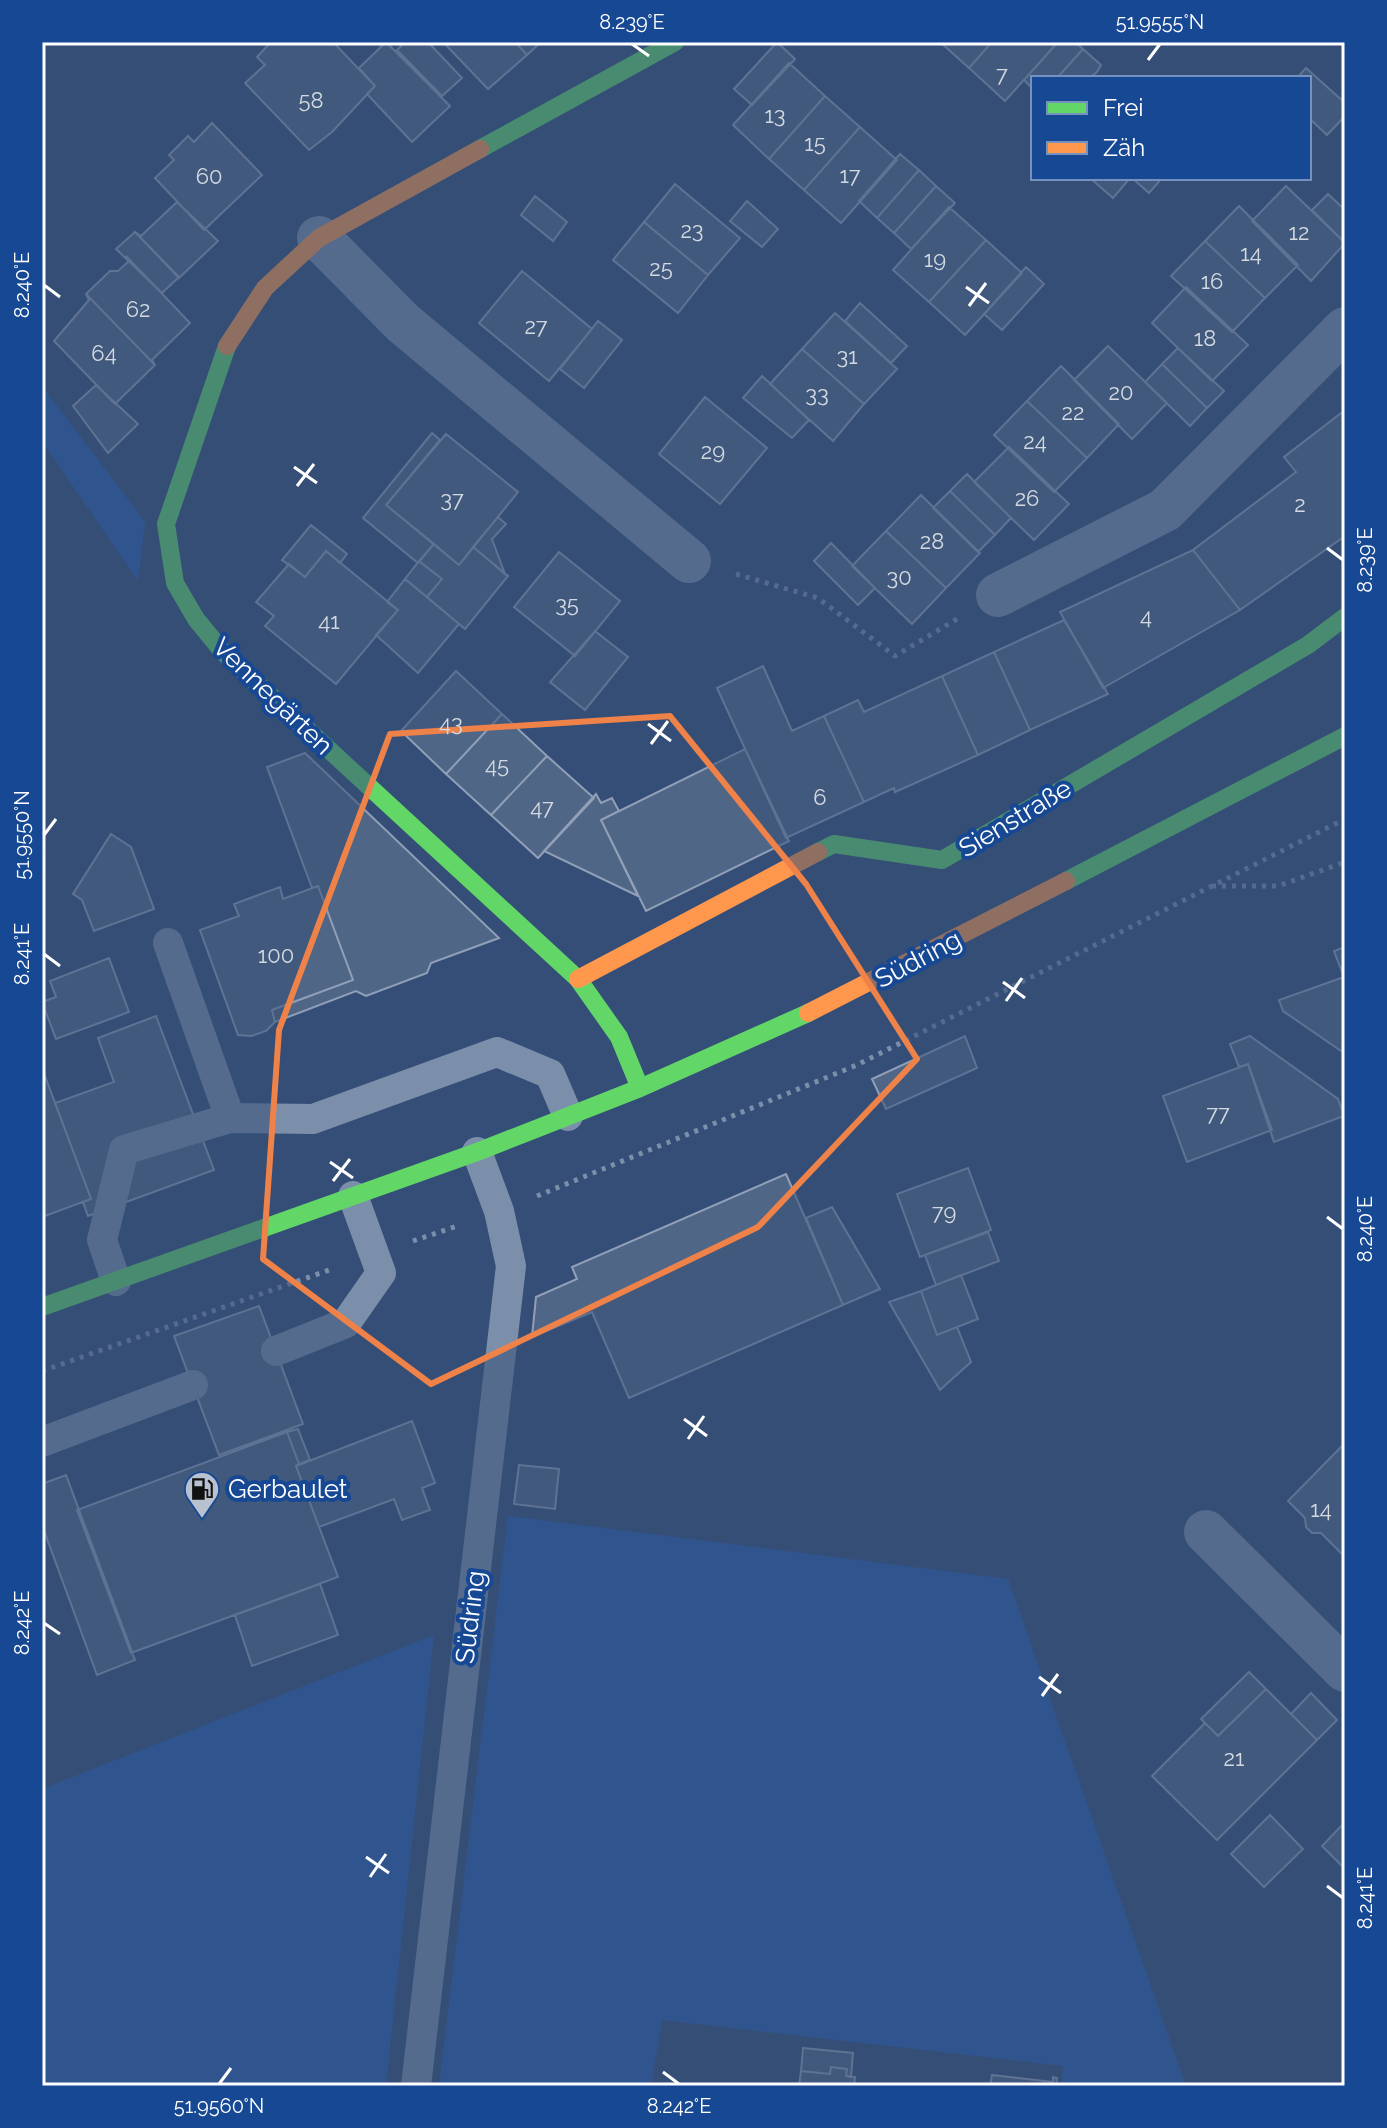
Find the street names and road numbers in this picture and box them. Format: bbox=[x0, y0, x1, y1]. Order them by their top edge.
street label: Vennegärten bbox=[207, 631, 339, 761]
street label: Sienstraße bbox=[953, 773, 1077, 863]
street label: Südring bbox=[870, 924, 966, 994]
street label: Südring bbox=[449, 1569, 491, 1665]

